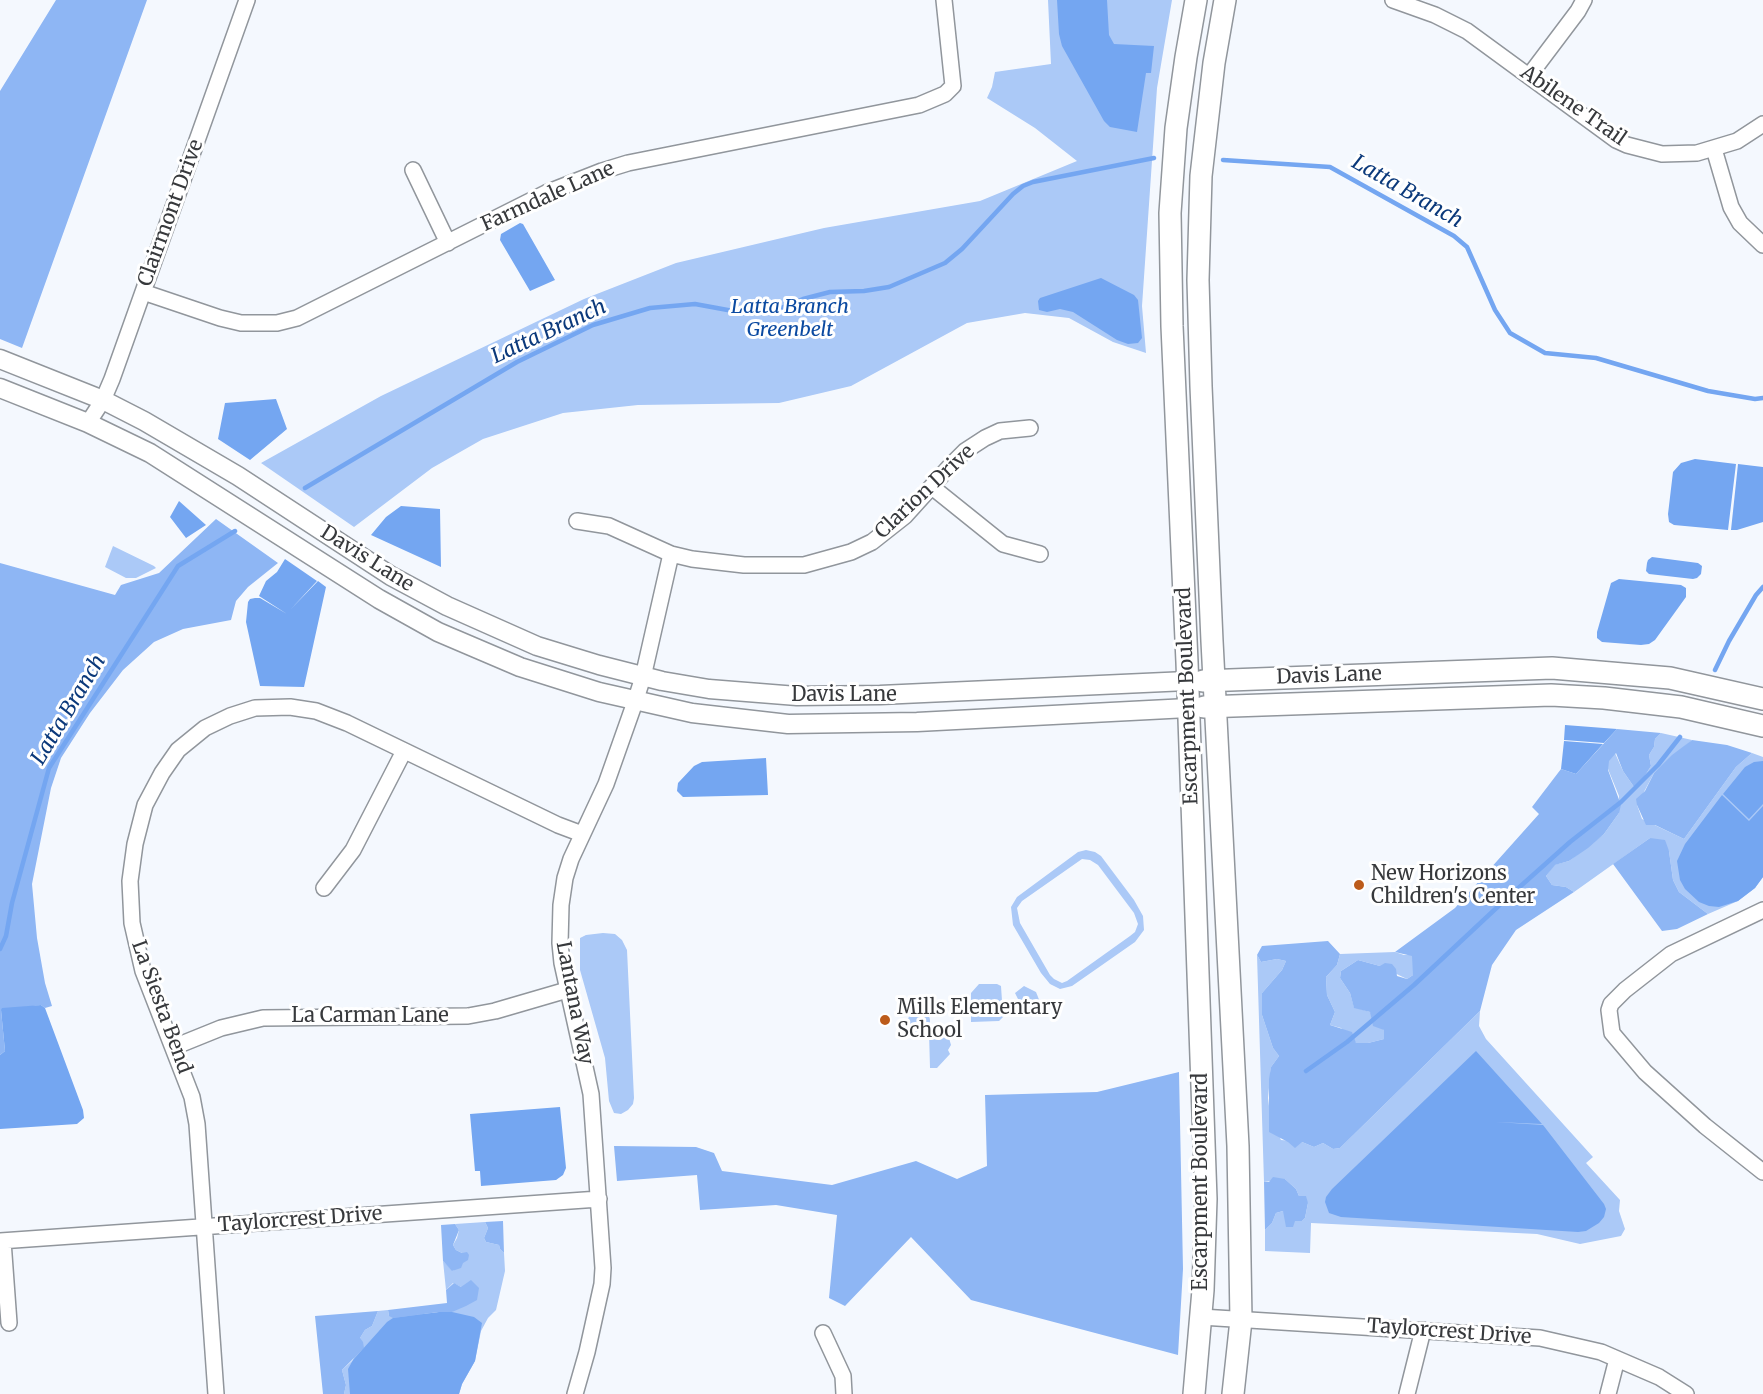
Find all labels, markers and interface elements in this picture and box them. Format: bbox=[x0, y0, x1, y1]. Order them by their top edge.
street label: Abilene Trail bbox=[1516, 61, 1630, 151]
street label: Clairmont Drive bbox=[133, 136, 209, 290]
water label: Latta Branch bbox=[1347, 150, 1467, 234]
street label: Farmdale Lane bbox=[478, 157, 618, 237]
water label: Latta Branch bbox=[488, 294, 610, 370]
park label: Latta Branch Greenbelt bbox=[731, 295, 849, 342]
street label: Clarion Drive bbox=[870, 440, 980, 544]
street label: Davis Lane bbox=[316, 521, 418, 597]
street label: Escarpment Boulevard bbox=[1172, 587, 1204, 805]
water label: Latta Branch bbox=[26, 650, 112, 770]
street label: Davis Lane bbox=[1276, 662, 1382, 690]
street label: Davis Lane bbox=[791, 683, 897, 707]
place label: New Horizons Children's Center bbox=[1371, 862, 1535, 909]
marker: New Horizons Children's Center bbox=[1352, 878, 1366, 892]
street label: La Siesta Bend bbox=[126, 937, 196, 1077]
street label: Lantana Way bbox=[550, 939, 598, 1067]
place label: Mills Elementary School bbox=[897, 996, 1062, 1043]
street label: La Carman Lane bbox=[291, 1004, 449, 1028]
marker: Mills Elementary School bbox=[878, 1013, 892, 1027]
street label: Escarpment Boulevard bbox=[1189, 1073, 1213, 1291]
street label: Taylorcrest Drive bbox=[217, 1202, 383, 1238]
street label: Taylorcrest Drive bbox=[1366, 1314, 1532, 1350]

